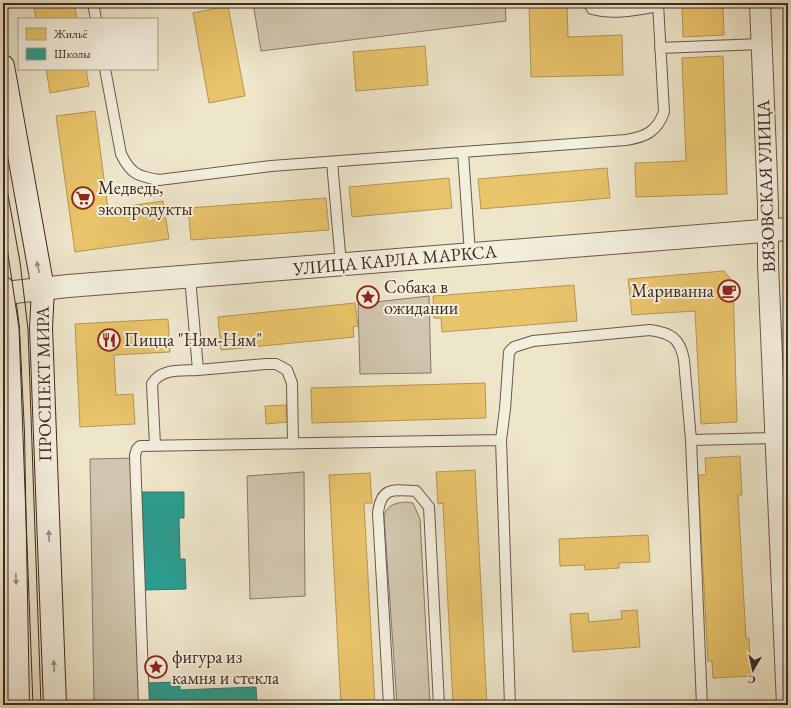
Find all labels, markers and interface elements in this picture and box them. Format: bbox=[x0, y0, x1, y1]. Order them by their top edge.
legend bbox=[18, 18, 158, 70]
text: Жильё bbox=[53, 26, 88, 42]
text: Школы bbox=[54, 46, 91, 62]
street label: ВЯЗОВСКАЯ УЛИЦА bbox=[751, 99, 780, 273]
place label: Медведь, экопродукты bbox=[98, 176, 192, 220]
supermarket icon: Медведь, экопродукты bbox=[70, 185, 96, 211]
street label: УЛИЦА КАРЛА МАРКСА bbox=[291, 239, 498, 280]
one-way arrow bbox=[34, 261, 40, 273]
place label: Собака в ожидании bbox=[384, 275, 459, 319]
cafe icon: Мариванна bbox=[716, 278, 742, 304]
place label: Мариванна bbox=[631, 279, 715, 302]
place icon: Собака в ожидании bbox=[355, 284, 381, 310]
street label: ПРОСПЕКТ МИРА bbox=[31, 306, 56, 462]
restaurant icon: Пицца "Ням-Ням" bbox=[96, 327, 122, 353]
place label: Пицца "Ням-Ням" bbox=[124, 328, 262, 351]
one-way arrow bbox=[46, 529, 52, 542]
one-way arrow bbox=[13, 573, 19, 586]
place label: фигура из камня и стекла bbox=[172, 645, 280, 689]
north arrow bbox=[733, 650, 773, 690]
place icon: фигура из камня и стекла bbox=[143, 654, 169, 680]
one-way arrow bbox=[50, 660, 57, 672]
text: С bbox=[746, 672, 756, 687]

